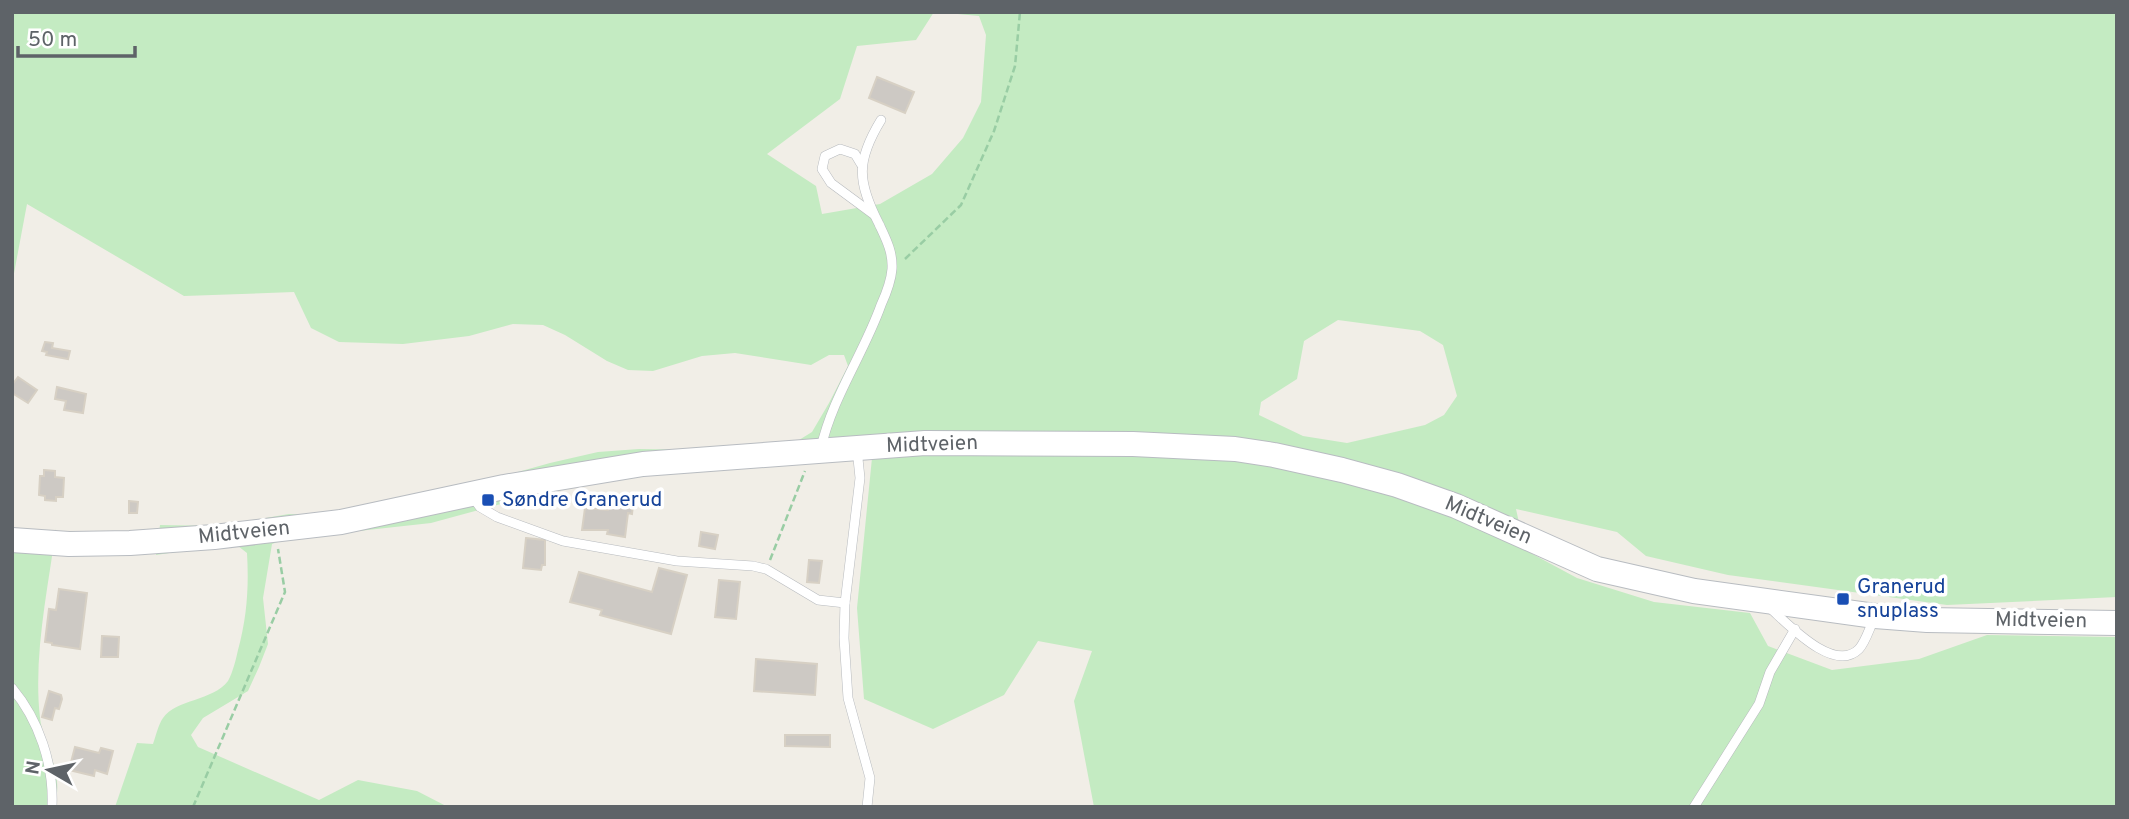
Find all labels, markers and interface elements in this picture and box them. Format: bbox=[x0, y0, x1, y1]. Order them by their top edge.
scale bar bbox=[18, 14, 135, 58]
text: 50 m bbox=[28, 27, 77, 54]
street label: Midtveien bbox=[885, 430, 979, 460]
place label: Søndre Granerud bbox=[502, 487, 662, 514]
street label: Midtveien bbox=[1440, 491, 1536, 551]
marker: Søndre Granerud bbox=[480, 492, 496, 508]
street label: Midtveien bbox=[197, 515, 291, 551]
place label: Granerud snuplass bbox=[1857, 574, 1946, 625]
marker: Granerud snuplass bbox=[1835, 591, 1851, 607]
street label: Midtveien bbox=[1995, 607, 2087, 635]
north arrow bbox=[14, 735, 84, 805]
text: N bbox=[21, 759, 47, 776]

